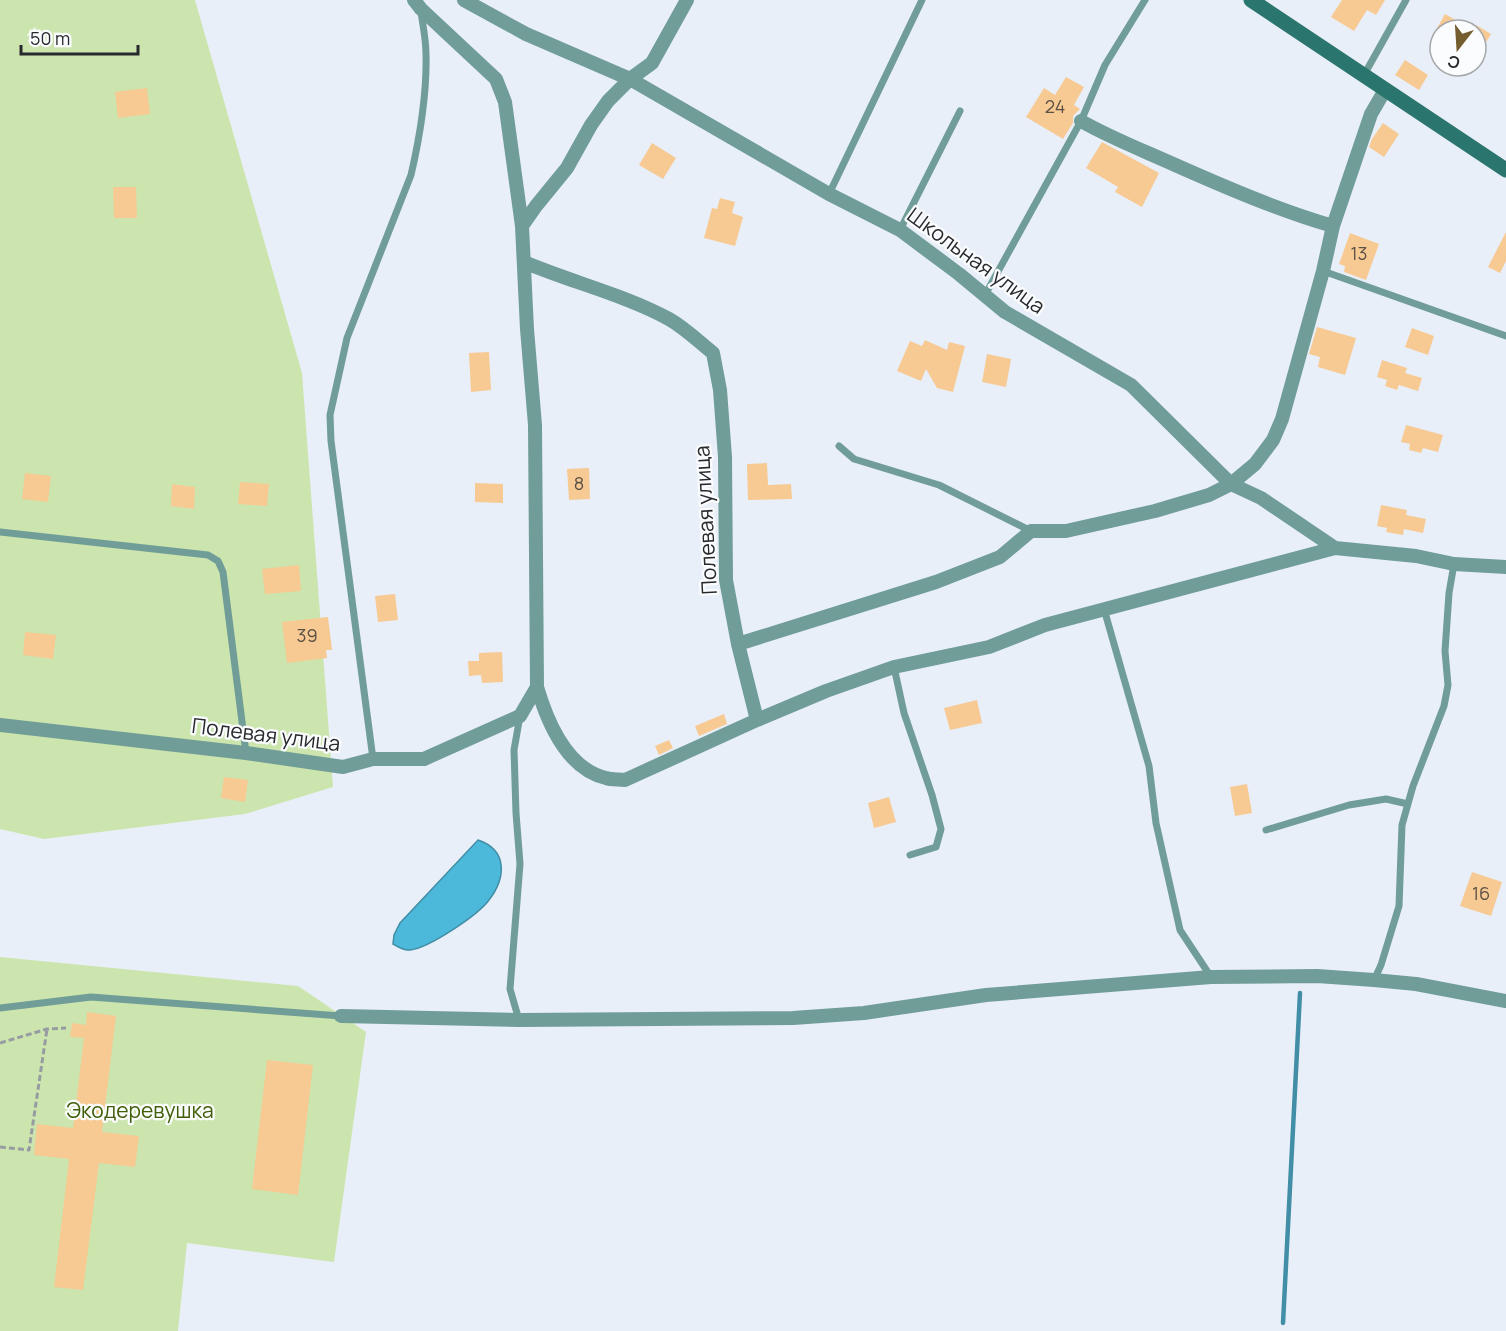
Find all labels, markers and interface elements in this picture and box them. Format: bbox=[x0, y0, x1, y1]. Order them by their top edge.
scale bar bbox=[21, 18, 138, 56]
north arrow bbox=[1428, 18, 1488, 78]
text: 50 m bbox=[30, 26, 70, 50]
text: С bbox=[1445, 50, 1462, 75]
house number: 24 bbox=[1045, 94, 1065, 118]
street label: Школьная улица bbox=[902, 201, 1051, 320]
house number: 13 bbox=[1351, 241, 1367, 265]
street label: Полевая улица bbox=[687, 445, 723, 595]
house number: 8 bbox=[574, 471, 584, 495]
house number: 39 bbox=[296, 623, 318, 647]
street label: Полевая улица bbox=[190, 711, 342, 757]
house number: 16 bbox=[1472, 881, 1490, 905]
park label: Экодеревушка bbox=[66, 1096, 214, 1124]

